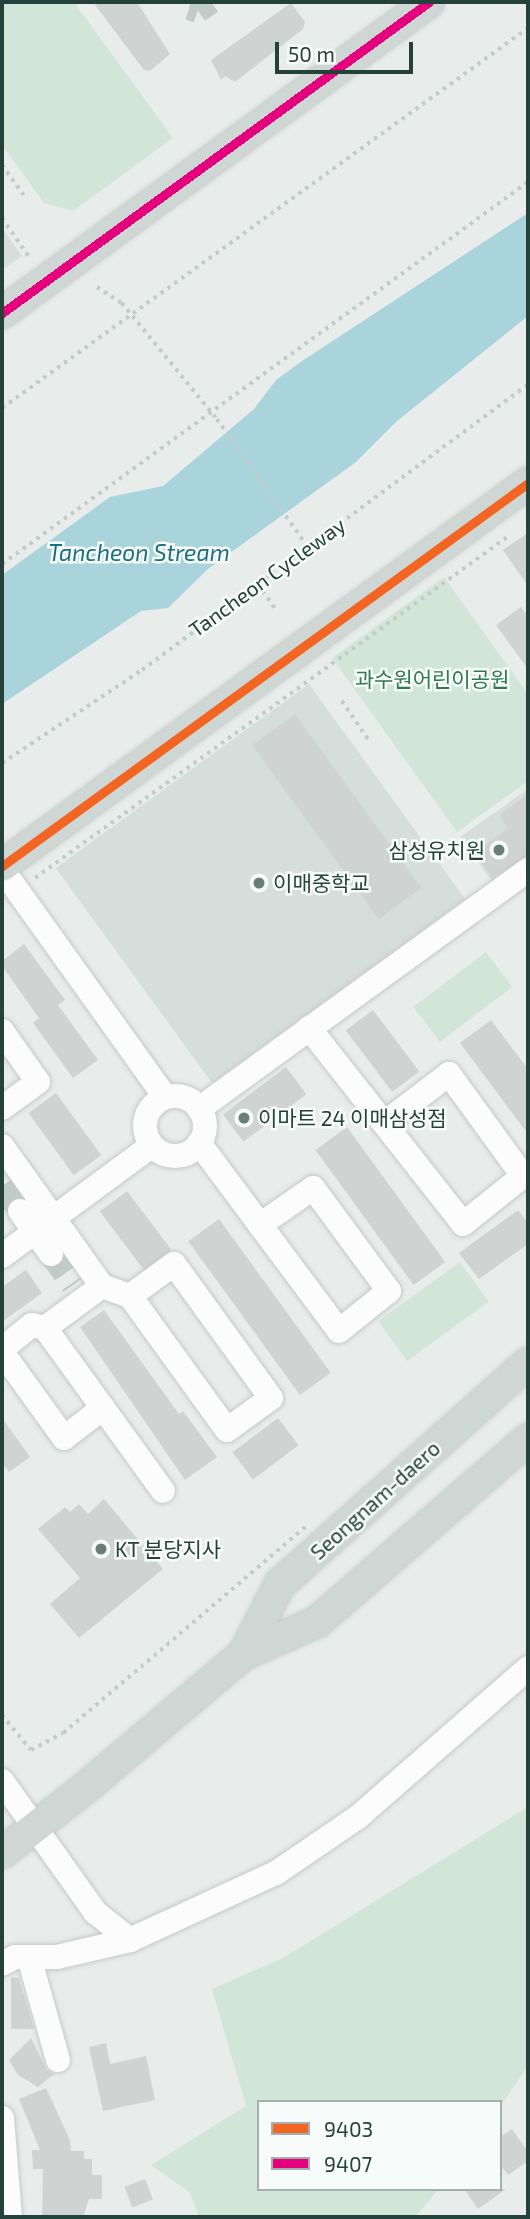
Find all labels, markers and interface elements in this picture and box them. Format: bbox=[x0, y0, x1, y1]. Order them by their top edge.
scale bar bbox=[278, 28, 416, 72]
text: 50 m bbox=[288, 41, 335, 66]
street label: Tancheon Cycleway bbox=[184, 512, 350, 642]
water label: Tancheon Stream bbox=[48, 538, 230, 566]
park label: 과수원어린이공원 bbox=[355, 666, 509, 692]
place label: 삼성유치원 bbox=[388, 837, 485, 863]
marker: 삼성유치원 bbox=[491, 842, 507, 858]
place label: 이매중학교 bbox=[273, 870, 370, 896]
marker: 이매중학교 bbox=[251, 875, 267, 891]
place label: 이마트 24 이매삼성점 bbox=[258, 1105, 447, 1131]
marker: 이마트 24 이매삼성점 bbox=[236, 1110, 252, 1126]
street label: Seongnam-daero bbox=[305, 1435, 445, 1565]
place label: KT 분당지사 bbox=[115, 1536, 222, 1562]
marker: KT 분당지사 bbox=[93, 1541, 109, 1557]
legend bbox=[257, 2100, 502, 2191]
text: 9403 bbox=[324, 2116, 373, 2141]
text: 9407 bbox=[324, 2151, 372, 2176]

